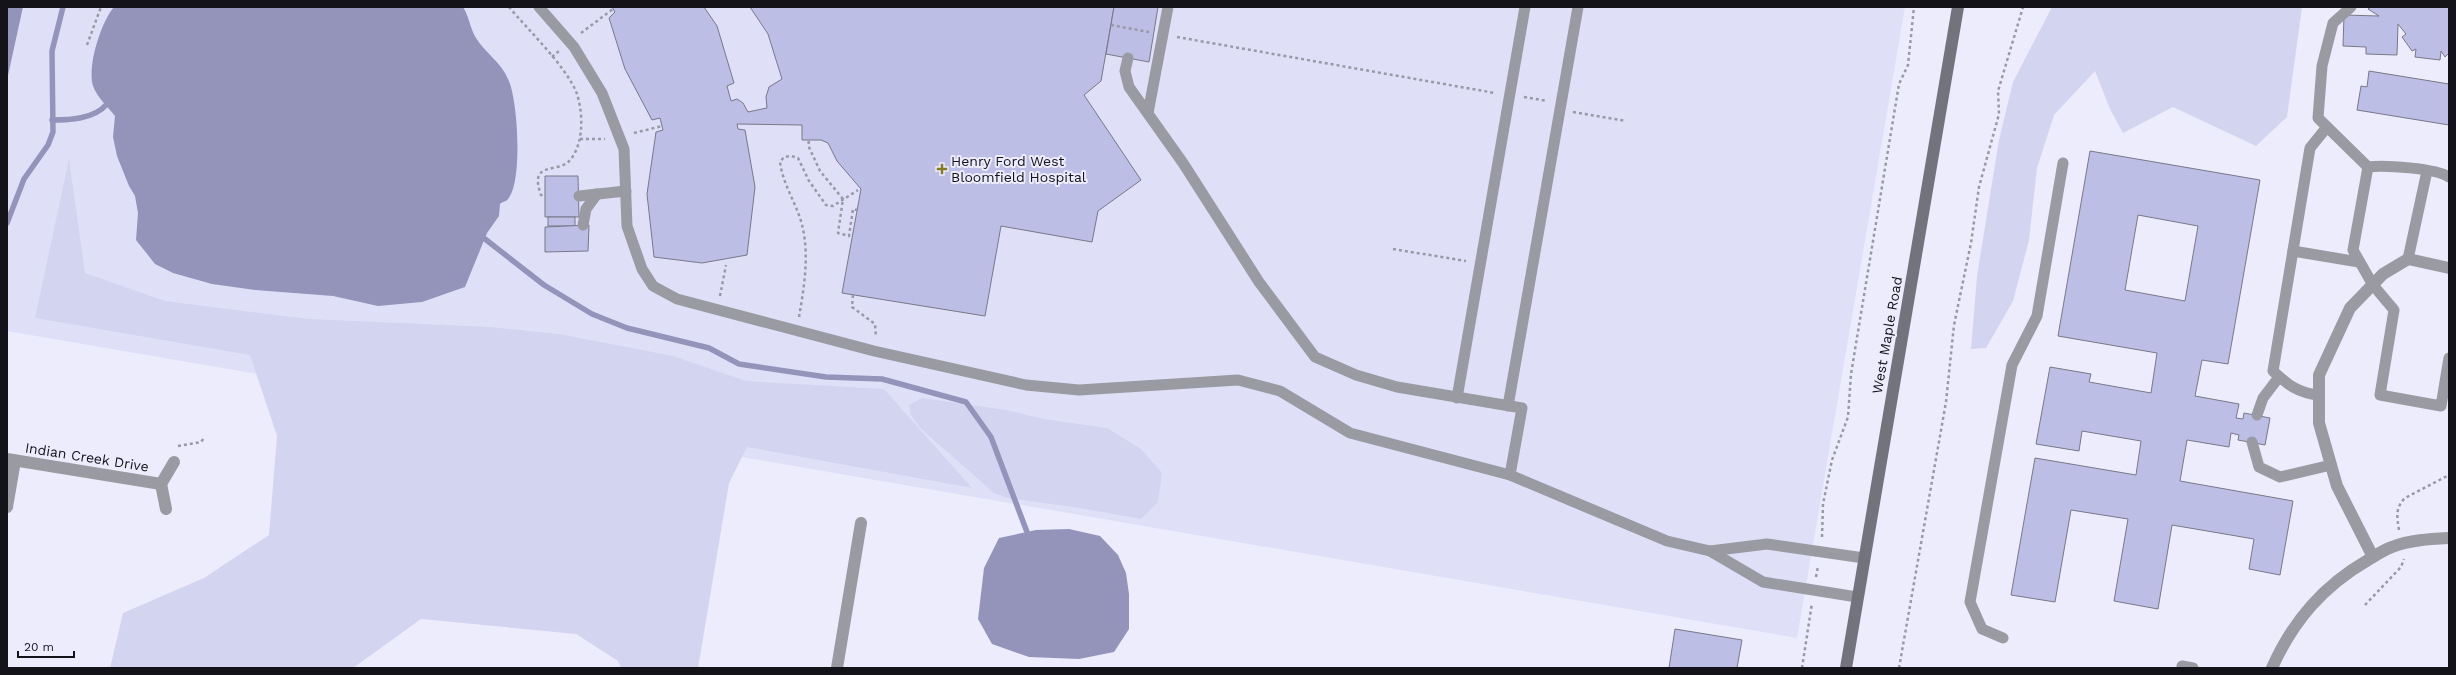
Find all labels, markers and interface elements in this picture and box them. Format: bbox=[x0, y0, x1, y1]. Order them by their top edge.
place label: Henry Ford West Bloomfield Hospital bbox=[951, 153, 1087, 185]
marker: Henry Ford West Bloomfield Hospital bbox=[936, 163, 948, 175]
street label: West Maple Road bbox=[1869, 275, 1905, 395]
street label: Indian Creek Drive bbox=[24, 439, 150, 475]
scale bar bbox=[18, 633, 74, 659]
text: 20 m bbox=[24, 640, 54, 654]

